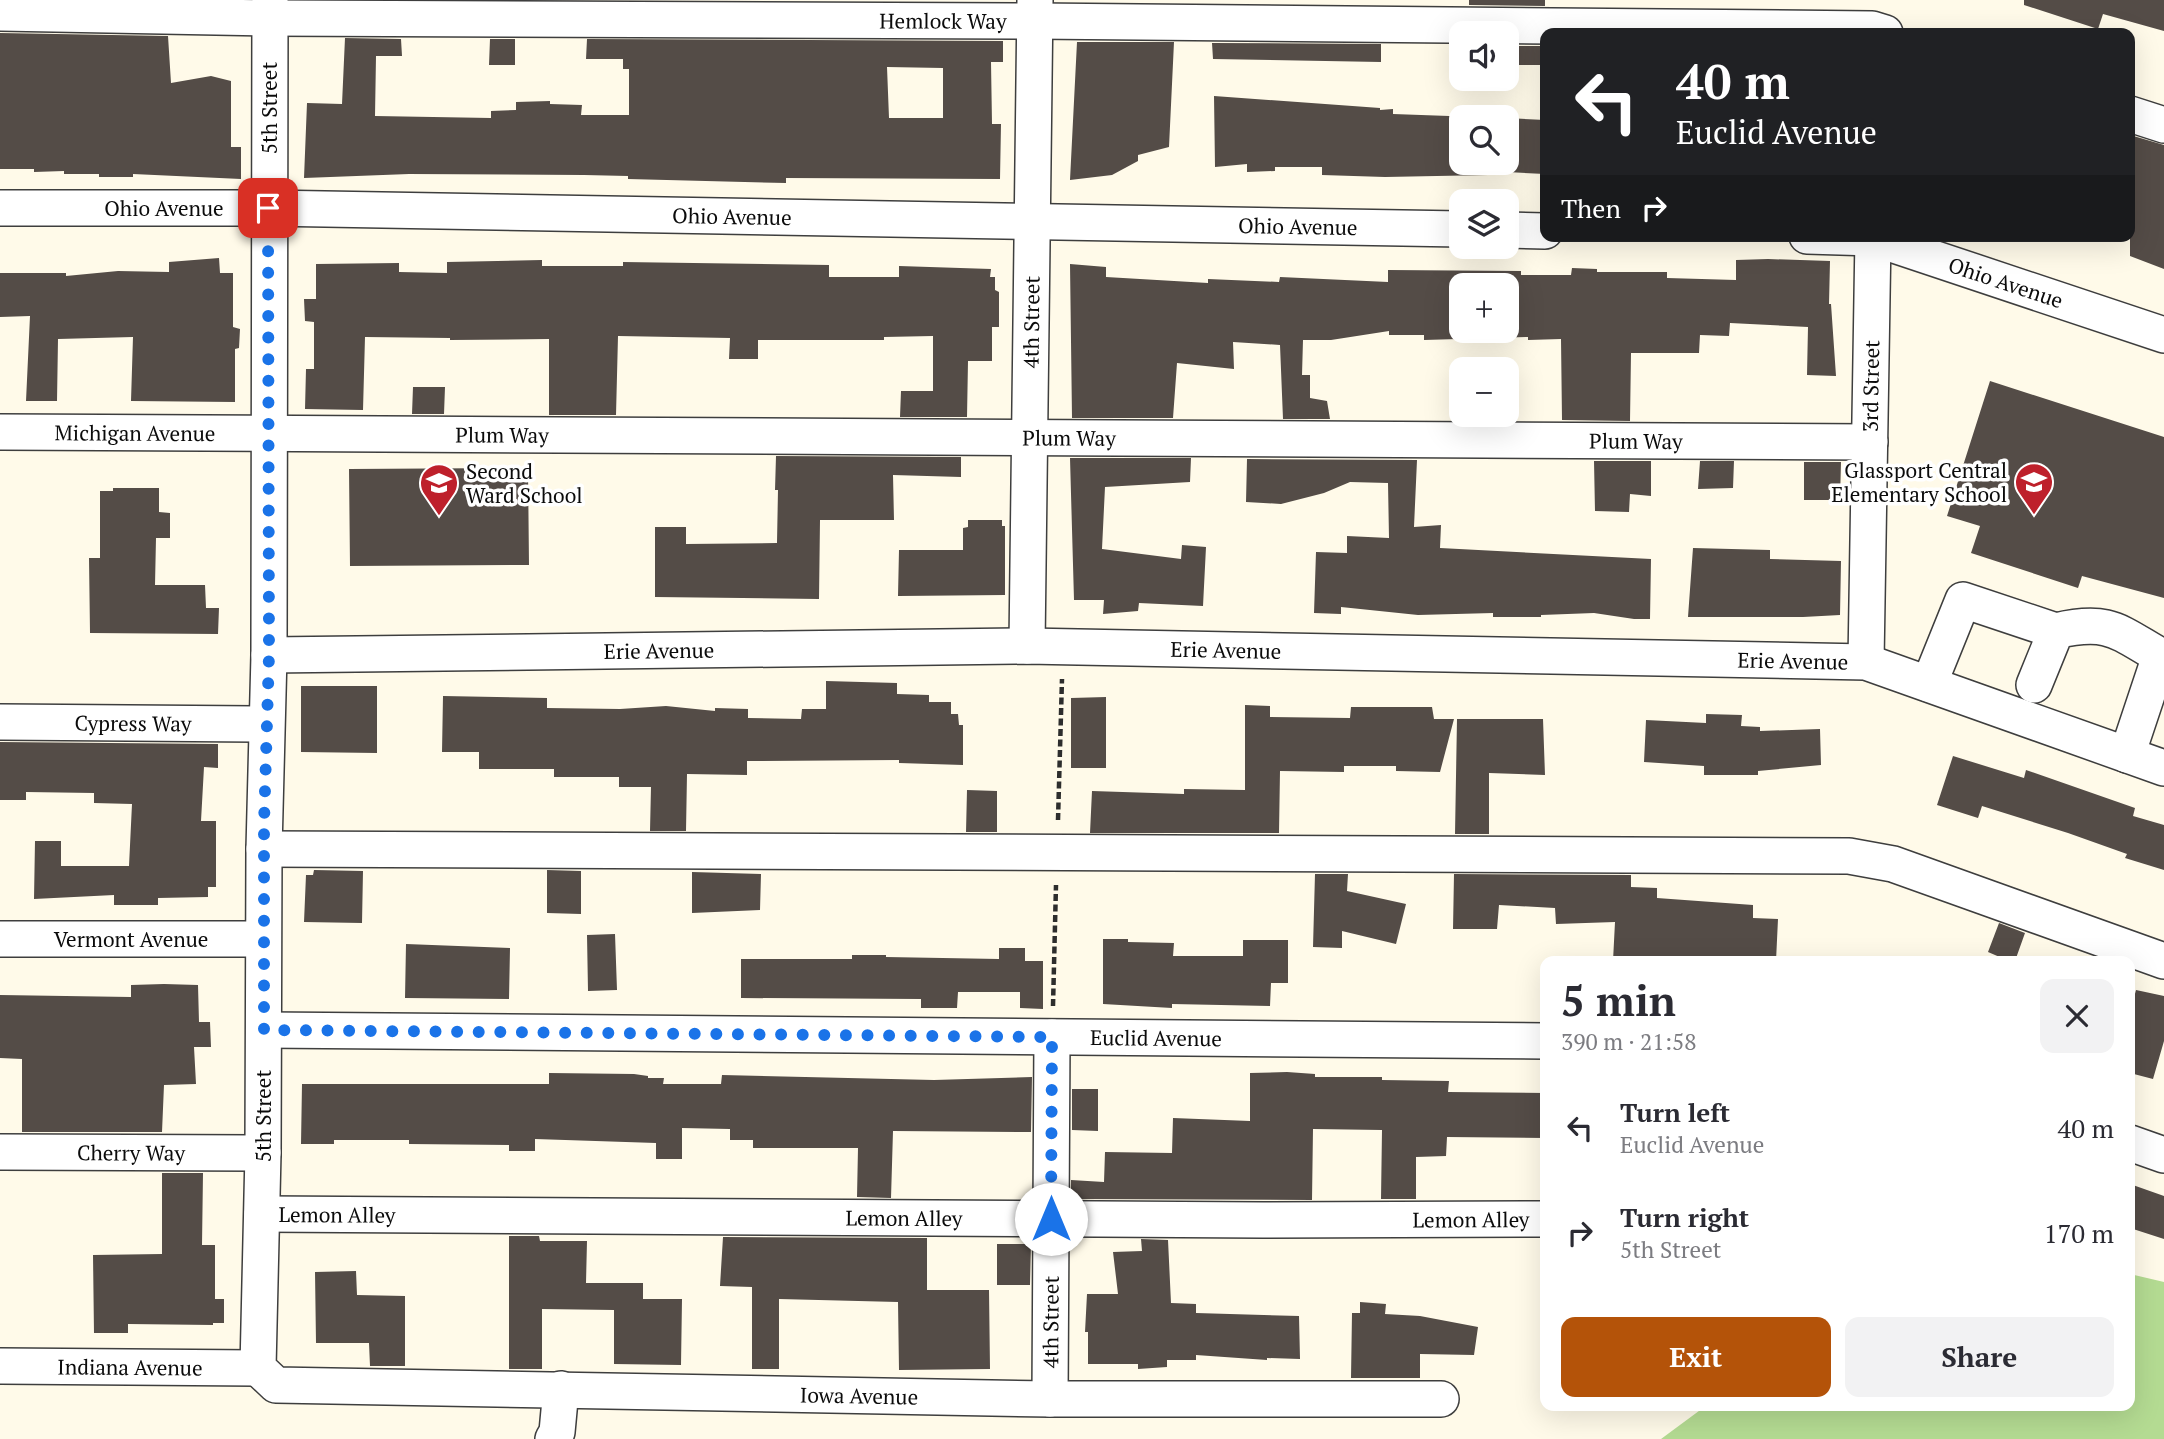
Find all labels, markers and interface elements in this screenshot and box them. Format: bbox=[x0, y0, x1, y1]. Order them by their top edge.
street label: Hemlock Way bbox=[879, 6, 1007, 35]
map controls bbox=[1449, 21, 1519, 427]
button: sound bbox=[1449, 21, 1519, 91]
text: 40 m bbox=[1676, 48, 1790, 113]
icon: left bbox=[1561, 56, 1652, 147]
street label: 5th Street bbox=[255, 62, 283, 154]
button: search bbox=[1449, 105, 1519, 175]
text: Euclid Avenue bbox=[1676, 111, 1877, 153]
pin bbox=[238, 178, 298, 238]
icon: arrive bbox=[249, 189, 287, 227]
button: layers bbox=[1449, 189, 1519, 259]
icon: right bbox=[1635, 189, 1673, 227]
text: Then bbox=[1561, 191, 1621, 225]
street label: Ohio Avenue bbox=[104, 194, 224, 222]
street label: Ohio Avenue bbox=[672, 201, 792, 231]
street label: Ohio Avenue bbox=[1238, 211, 1358, 241]
street label: Ohio Avenue bbox=[1945, 250, 2067, 314]
button: + bbox=[1449, 273, 1519, 343]
street label: 4th Street bbox=[1016, 275, 1046, 368]
street label: 3rd Street bbox=[1856, 340, 1885, 432]
button: − bbox=[1449, 357, 1519, 427]
street label: Michigan Avenue bbox=[55, 418, 215, 447]
street label: Plum Way bbox=[455, 420, 549, 449]
street label: Plum Way bbox=[1022, 423, 1116, 452]
street label: Plum Way bbox=[1589, 426, 1683, 455]
place label: Glassport Central Elementary School bbox=[1831, 456, 2007, 508]
place label: Second Ward School bbox=[466, 457, 583, 509]
school or university icon: Glassport Central Elementary School bbox=[2013, 461, 2055, 516]
school or university icon: Second Ward School bbox=[418, 462, 460, 517]
street label: Erie Avenue bbox=[1170, 635, 1282, 665]
street label: Erie Avenue bbox=[603, 636, 715, 665]
street label: Erie Avenue bbox=[1737, 646, 1848, 676]
street label: Cypress Way bbox=[74, 709, 192, 737]
street label: Vermont Avenue bbox=[54, 925, 208, 953]
text: 5 min bbox=[1561, 972, 1676, 1028]
button: close bbox=[2040, 979, 2114, 1053]
street label: Euclid Avenue bbox=[1090, 1023, 1222, 1052]
text: 390 m · 21:58 bbox=[1561, 1026, 1696, 1057]
street label: 5th Street bbox=[249, 1070, 277, 1162]
text: Turn left bbox=[1620, 1095, 1730, 1129]
icon: left bbox=[1561, 1109, 1599, 1147]
text: 40 m bbox=[2058, 1111, 2114, 1145]
text: Euclid Avenue bbox=[1620, 1129, 1764, 1160]
street label: Cherry Way bbox=[77, 1138, 186, 1167]
position arrow bbox=[1014, 1182, 1088, 1256]
street label: Lemon Alley bbox=[278, 1200, 396, 1229]
text: Turn right bbox=[1620, 1200, 1749, 1234]
street label: Lemon Alley bbox=[845, 1203, 963, 1232]
street label: Lemon Alley bbox=[1413, 1205, 1530, 1233]
icon: right bbox=[1561, 1214, 1599, 1252]
text: 170 m bbox=[2044, 1216, 2114, 1250]
text: 5th Street bbox=[1620, 1234, 1721, 1265]
street label: 4th Street bbox=[1036, 1275, 1065, 1368]
button: Exit bbox=[1561, 1317, 1831, 1397]
button: Share bbox=[1845, 1317, 2114, 1397]
street label: Indiana Avenue bbox=[57, 1352, 203, 1382]
street label: Iowa Avenue bbox=[800, 1380, 918, 1411]

